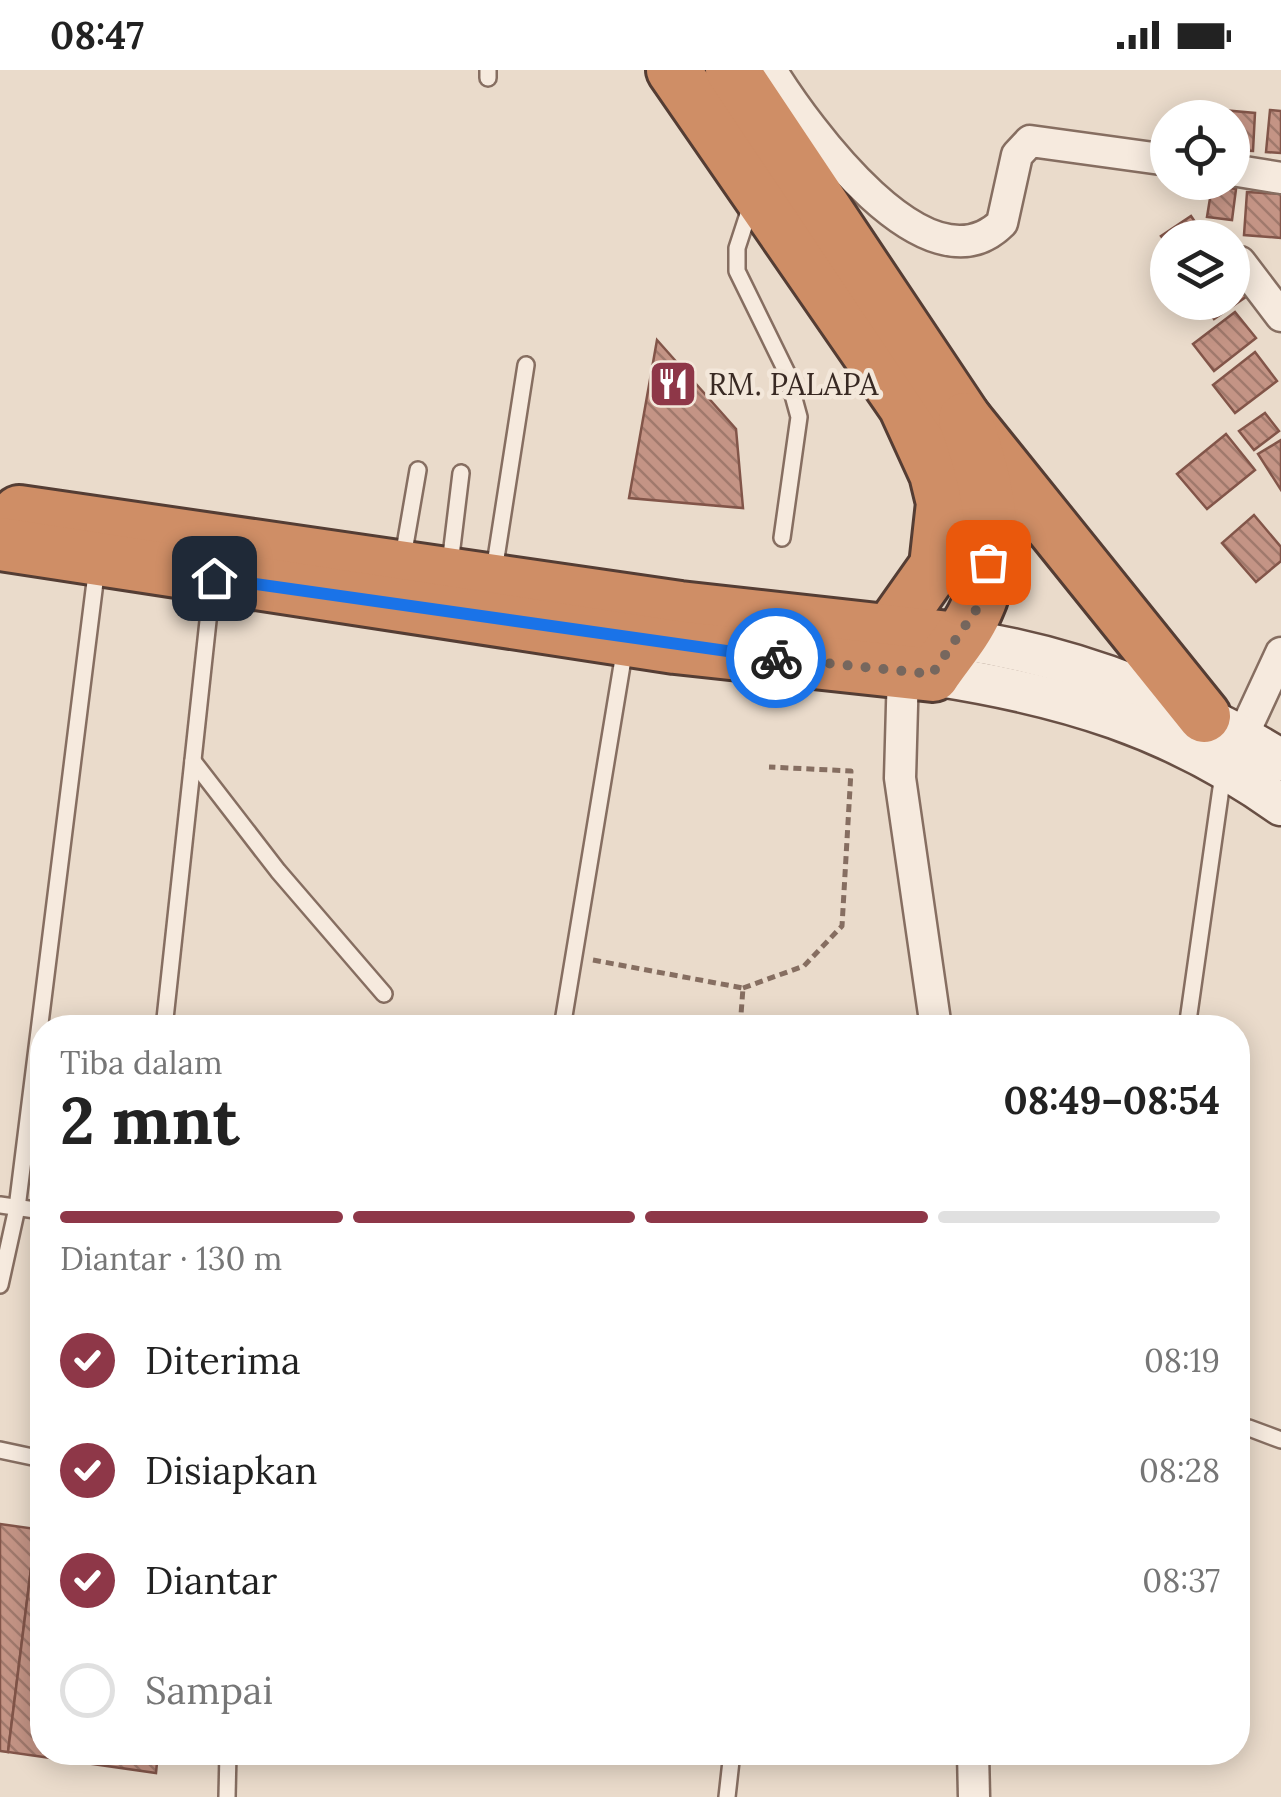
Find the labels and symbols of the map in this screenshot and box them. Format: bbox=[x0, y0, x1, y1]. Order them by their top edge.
restaurant icon: RM. PALAPA bbox=[647, 358, 699, 410]
place label: RM. PALAPA bbox=[708, 365, 879, 403]
pin bbox=[946, 520, 1031, 605]
pin bbox=[172, 536, 257, 621]
courier bbox=[726, 608, 826, 708]

